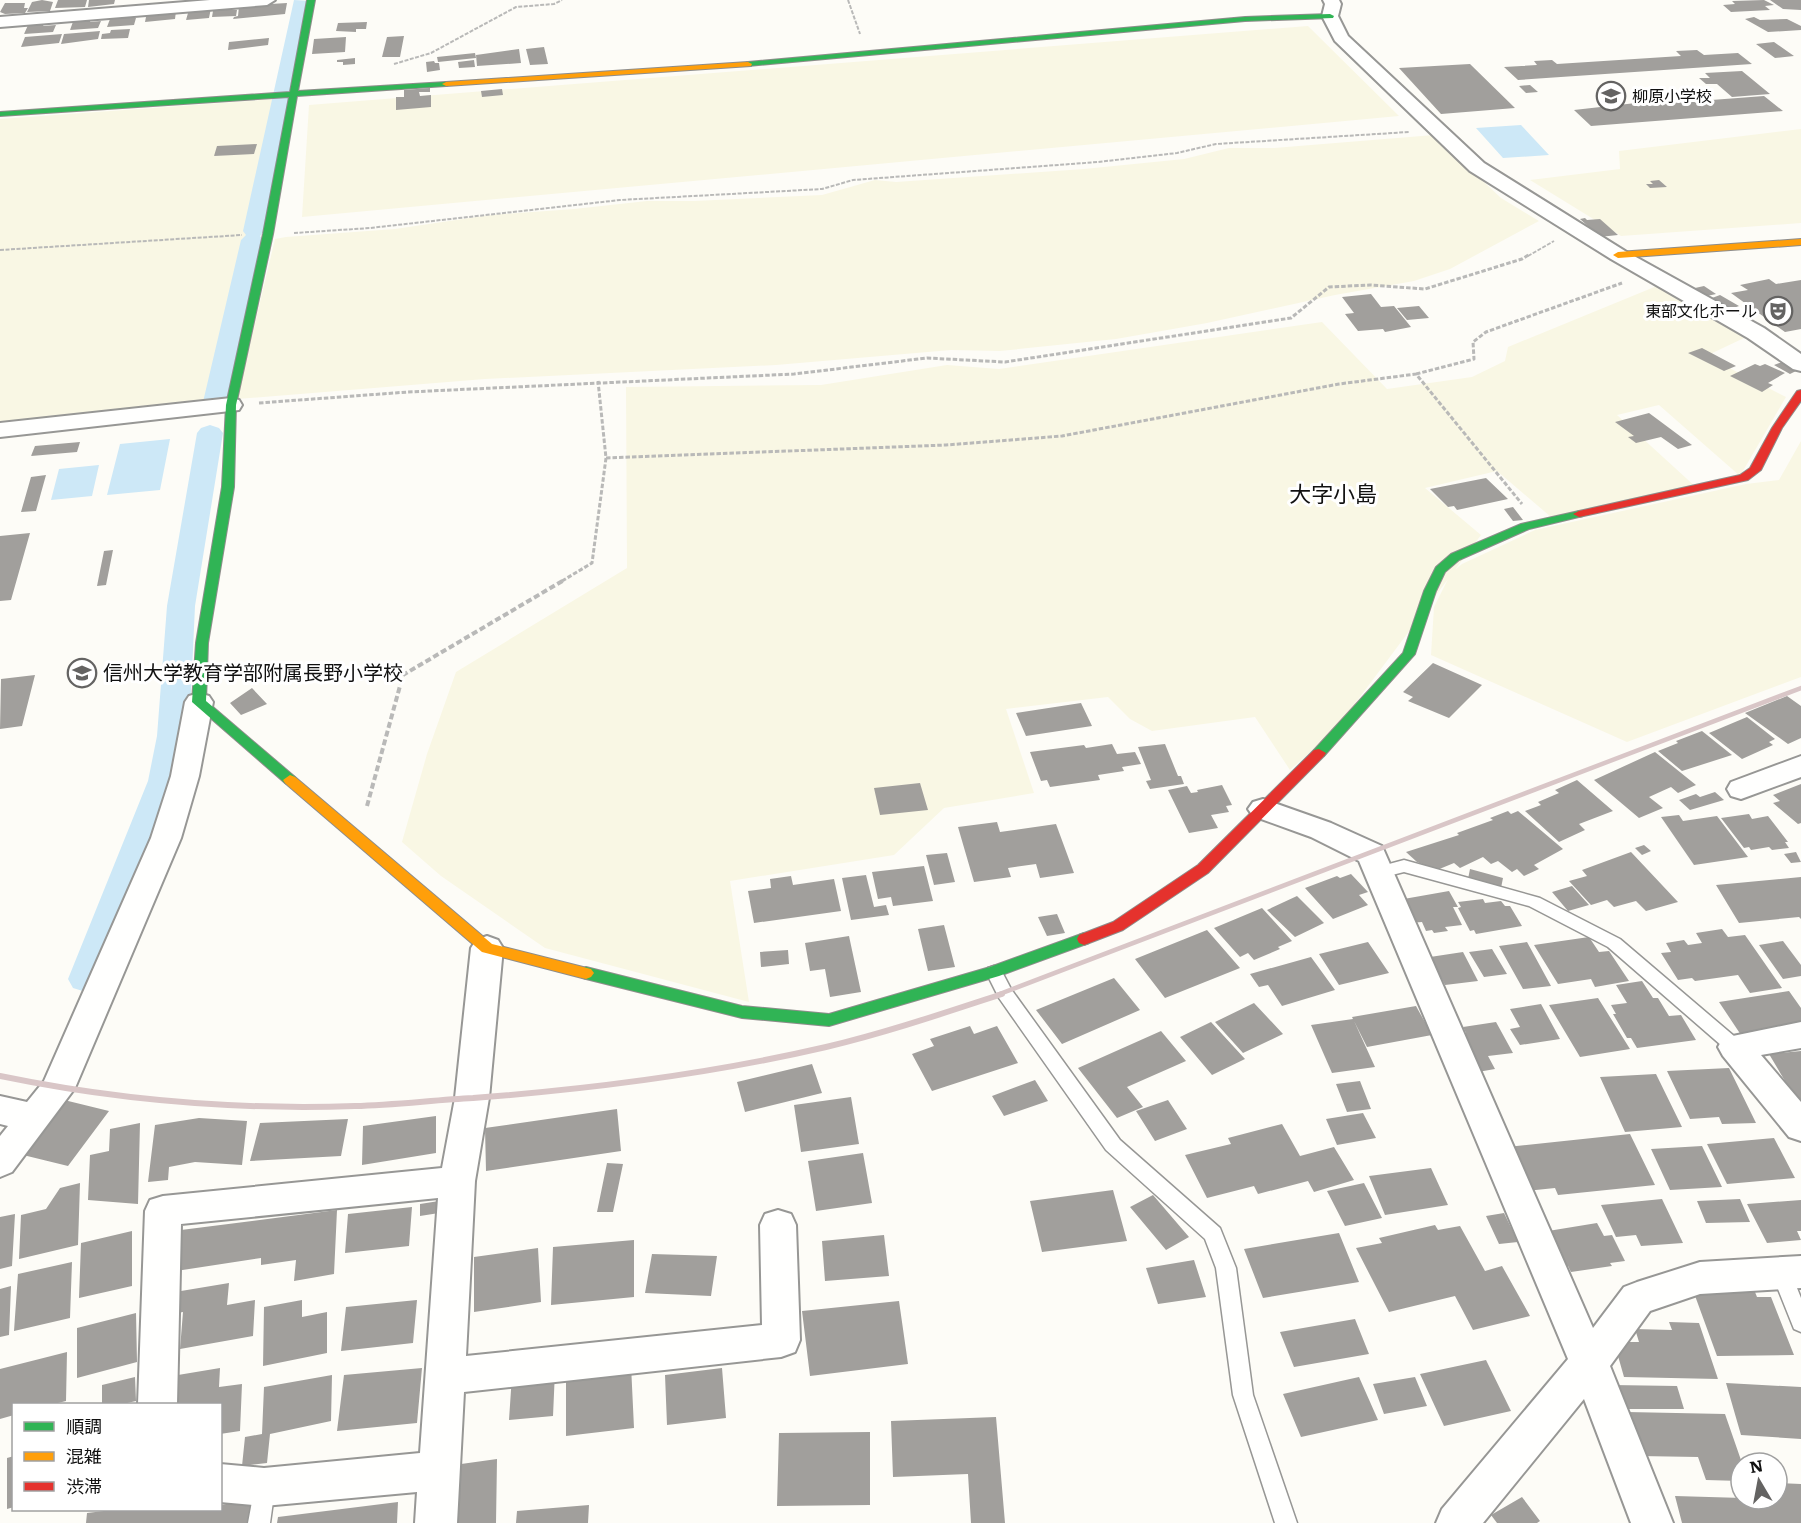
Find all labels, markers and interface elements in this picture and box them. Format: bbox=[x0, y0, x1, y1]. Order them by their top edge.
school or university icon: 柳原小学校 bbox=[1595, 80, 1627, 112]
place label: 柳原小学校 bbox=[1632, 83, 1712, 107]
theatre icon: 東部文化ホール bbox=[1762, 295, 1794, 327]
place label: 東部文化ホール bbox=[1645, 298, 1757, 322]
district label: 大字小島 bbox=[1289, 476, 1377, 509]
place label: 信州大学教育学部附属長野小学校 bbox=[103, 656, 403, 686]
school or university icon: 信州大学教育学部附属長野小学校 bbox=[66, 657, 98, 689]
legend bbox=[12, 1403, 222, 1511]
text: 順調 bbox=[66, 1412, 102, 1439]
text: 混雑 bbox=[66, 1442, 102, 1469]
north arrow bbox=[1729, 1451, 1789, 1511]
text: N bbox=[1748, 1452, 1765, 1478]
text: 渋滞 bbox=[66, 1472, 102, 1499]

